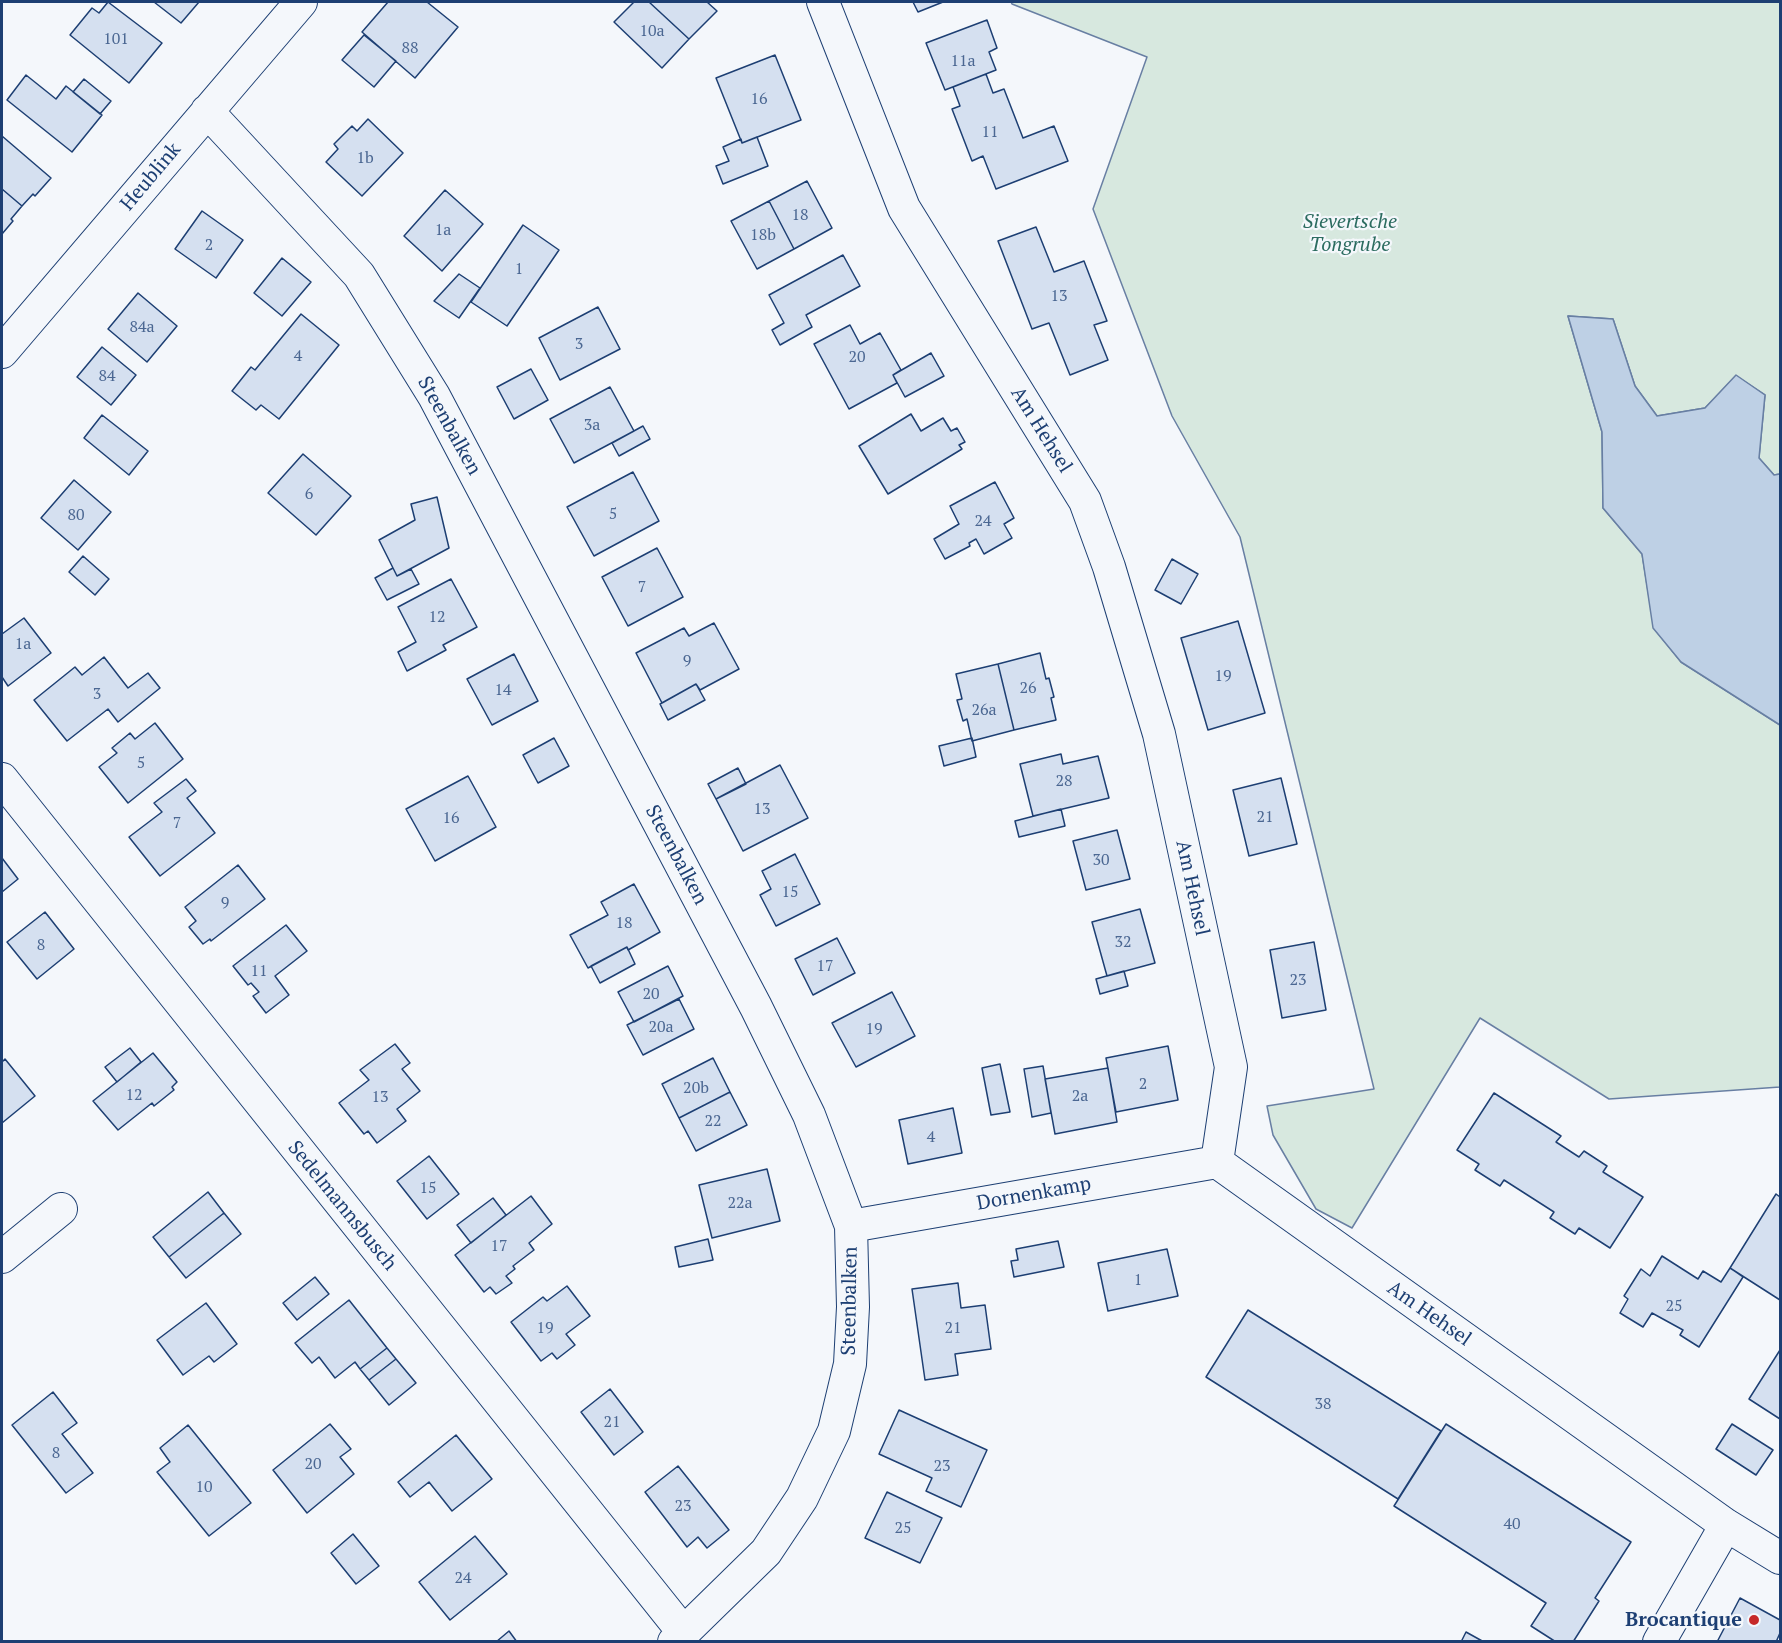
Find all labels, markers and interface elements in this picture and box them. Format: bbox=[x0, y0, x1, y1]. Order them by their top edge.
house number: 10a bbox=[639, 21, 665, 41]
house number: 101 bbox=[103, 29, 129, 49]
house number: 88 bbox=[401, 38, 419, 58]
house number: 11a bbox=[950, 51, 976, 71]
house number: 16 bbox=[750, 89, 768, 109]
house number: 11 bbox=[981, 122, 999, 142]
street label: Heublink bbox=[116, 138, 186, 216]
house number: 1b bbox=[356, 148, 374, 168]
house number: 18 bbox=[791, 205, 809, 225]
park label: Sievertsche Tongrube bbox=[1303, 210, 1397, 257]
house number: 1a bbox=[435, 220, 451, 240]
house number: 18b bbox=[750, 225, 776, 245]
house number: 2 bbox=[205, 235, 213, 255]
house number: 1 bbox=[515, 259, 523, 279]
house number: 13 bbox=[1050, 286, 1068, 306]
house number: 84a bbox=[129, 317, 155, 337]
house number: 3 bbox=[575, 334, 583, 354]
house number: 4 bbox=[294, 346, 302, 366]
house number: 20 bbox=[848, 347, 866, 367]
house number: 84 bbox=[98, 366, 116, 386]
street label: Steenbalken bbox=[412, 372, 486, 480]
street label: Am Hehsel bbox=[1005, 383, 1077, 477]
house number: 3a bbox=[584, 415, 600, 435]
house number: 6 bbox=[305, 484, 313, 504]
house number: 5 bbox=[609, 504, 617, 524]
house number: 80 bbox=[67, 505, 85, 525]
house number: 24 bbox=[974, 511, 992, 531]
house number: 7 bbox=[638, 577, 646, 597]
house number: 12 bbox=[428, 607, 446, 627]
house number: 1a bbox=[15, 634, 31, 654]
house number: 9 bbox=[683, 651, 691, 671]
house number: 19 bbox=[1214, 666, 1232, 686]
house number: 26 bbox=[1019, 678, 1037, 698]
house number: 14 bbox=[494, 680, 512, 700]
house number: 3 bbox=[93, 684, 101, 704]
house number: 26a bbox=[971, 700, 997, 720]
house number: 5 bbox=[137, 753, 145, 773]
house number: 28 bbox=[1055, 771, 1073, 791]
house number: 13 bbox=[753, 799, 771, 819]
street label: Steenbalken bbox=[640, 801, 712, 909]
house number: 21 bbox=[1256, 807, 1274, 827]
house number: 16 bbox=[442, 808, 460, 828]
house number: 7 bbox=[173, 813, 181, 833]
street label: Am Hehsel bbox=[1170, 838, 1214, 938]
house number: 30 bbox=[1092, 850, 1110, 870]
house number: 15 bbox=[781, 882, 799, 902]
house number: 9 bbox=[221, 893, 229, 913]
house number: 18 bbox=[615, 913, 633, 933]
house number: 32 bbox=[1114, 932, 1132, 952]
house number: 8 bbox=[37, 935, 45, 955]
house number: 17 bbox=[816, 956, 834, 976]
house number: 11 bbox=[250, 961, 268, 981]
house number: 23 bbox=[1289, 970, 1307, 990]
house number: 20 bbox=[642, 984, 660, 1004]
house number: 20a bbox=[648, 1017, 674, 1037]
house number: 19 bbox=[865, 1019, 883, 1039]
house number: 2 bbox=[1139, 1074, 1147, 1094]
house number: 20b bbox=[683, 1078, 709, 1098]
house number: 12 bbox=[125, 1085, 143, 1105]
house number: 2a bbox=[1072, 1086, 1088, 1106]
house number: 13 bbox=[371, 1087, 389, 1107]
house number: 22 bbox=[704, 1111, 722, 1131]
house number: 4 bbox=[927, 1127, 935, 1147]
street label: Sedelmannsbusch bbox=[282, 1136, 402, 1276]
street label: Dornenkamp bbox=[975, 1172, 1093, 1216]
house number: 15 bbox=[419, 1178, 437, 1198]
house number: 22a bbox=[727, 1193, 753, 1213]
house number: 17 bbox=[490, 1236, 508, 1256]
street label: Steenbalken bbox=[837, 1246, 863, 1356]
house number: 1 bbox=[1134, 1270, 1142, 1290]
street label: Am Hehsel bbox=[1382, 1276, 1476, 1352]
house number: 25 bbox=[1665, 1296, 1683, 1316]
house number: 19 bbox=[536, 1318, 554, 1338]
house number: 21 bbox=[944, 1318, 962, 1338]
house number: 38 bbox=[1314, 1394, 1332, 1414]
house number: 21 bbox=[603, 1412, 621, 1432]
house number: 8 bbox=[52, 1443, 60, 1463]
house number: 20 bbox=[304, 1454, 322, 1474]
house number: 23 bbox=[933, 1456, 951, 1476]
house number: 10 bbox=[195, 1477, 213, 1497]
house number: 23 bbox=[674, 1496, 692, 1516]
house number: 40 bbox=[1503, 1514, 1521, 1534]
house number: 25 bbox=[894, 1518, 912, 1538]
house number: 24 bbox=[454, 1568, 472, 1588]
place label: Brocantique bbox=[1625, 1608, 1742, 1632]
marker: Brocantique bbox=[1747, 1613, 1761, 1627]

